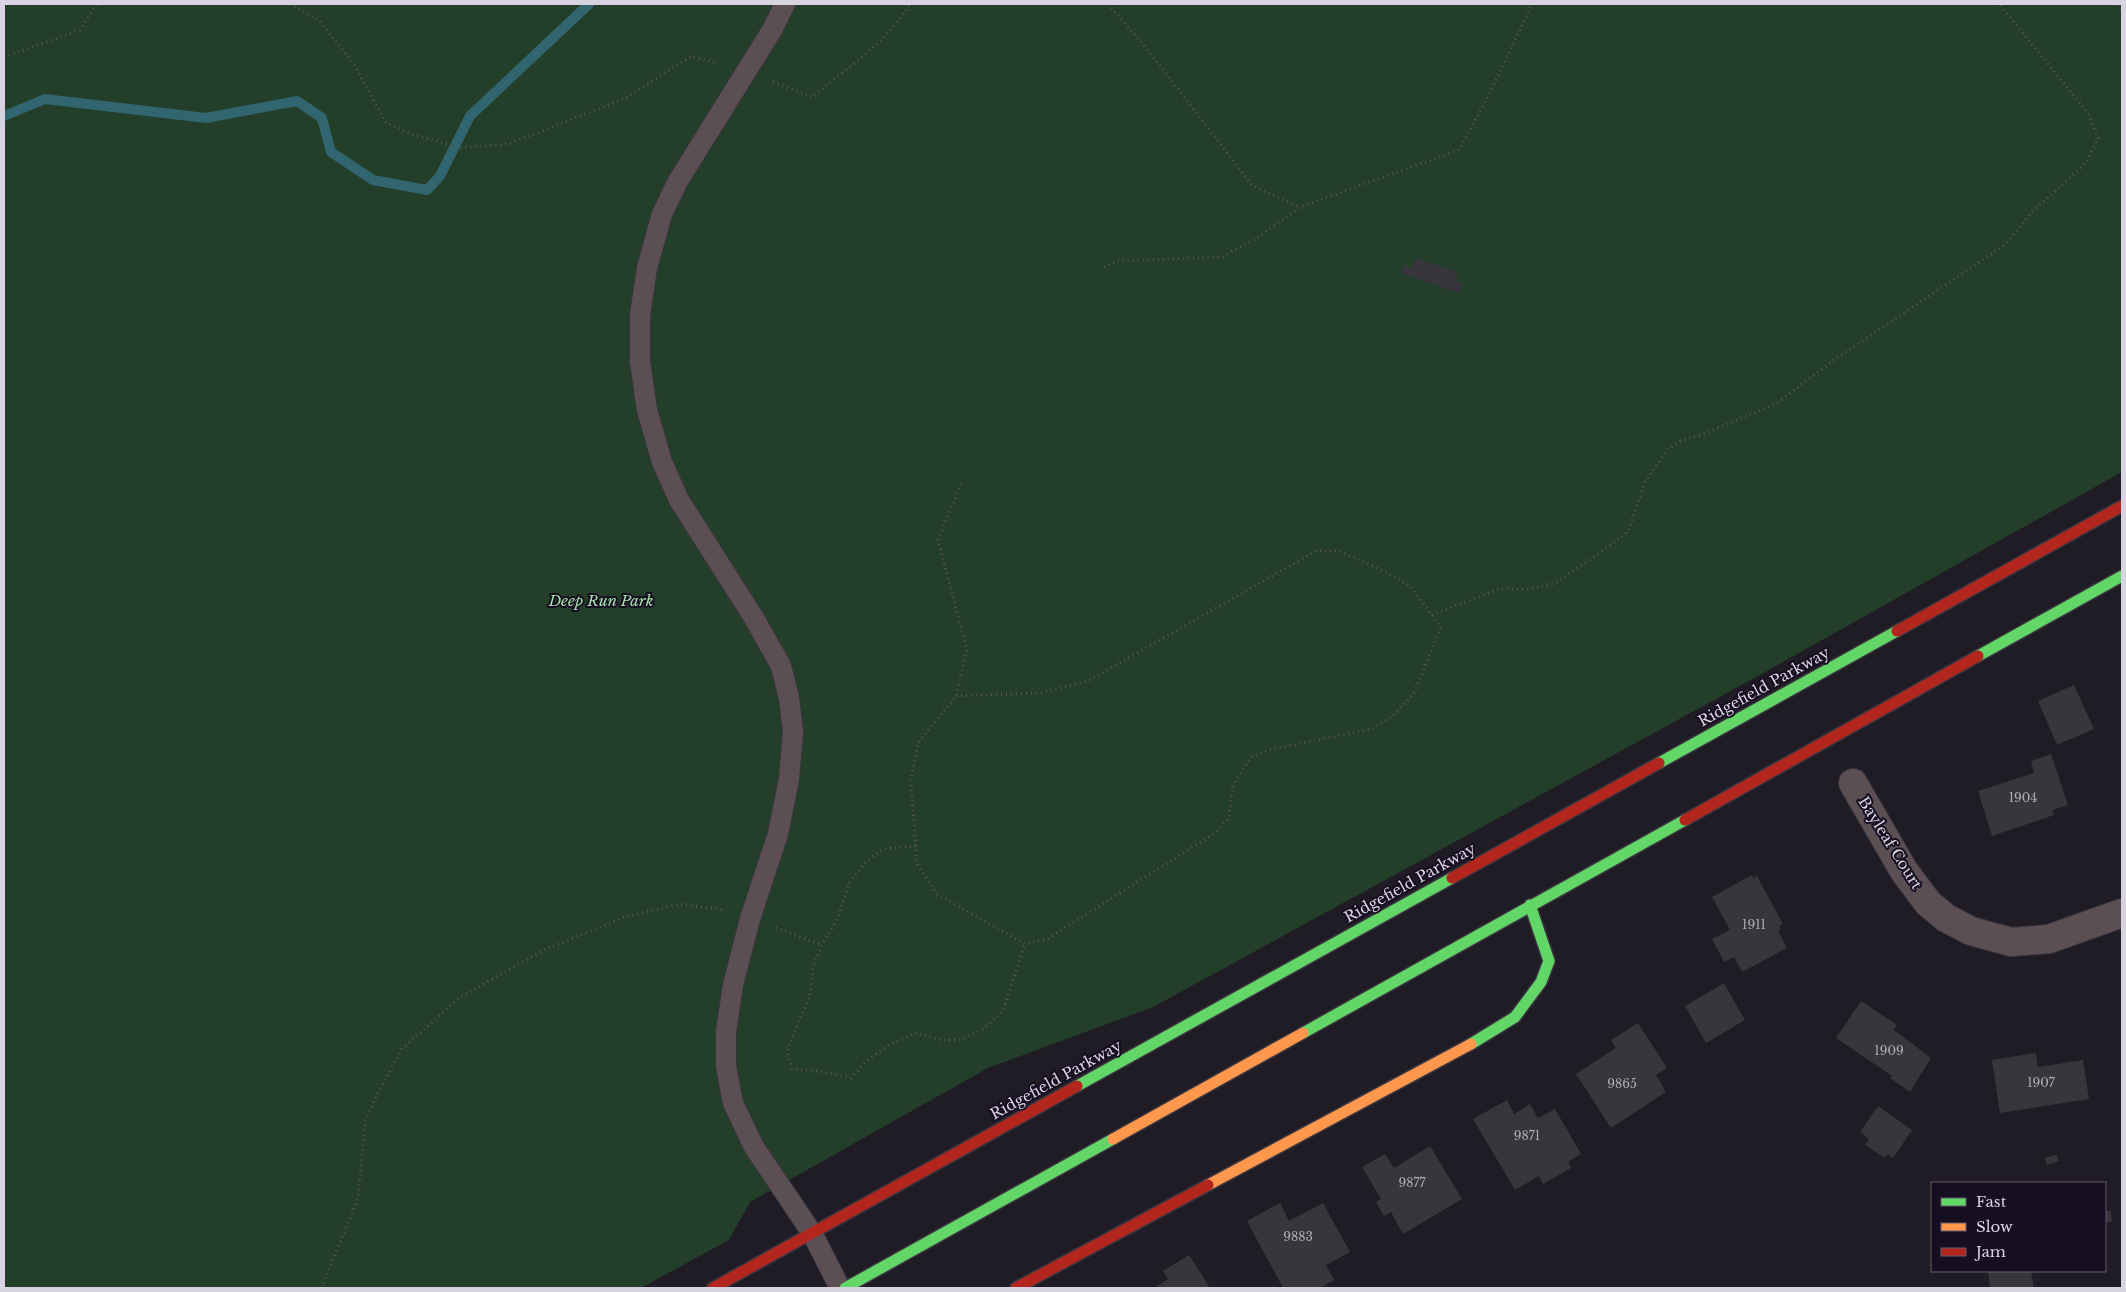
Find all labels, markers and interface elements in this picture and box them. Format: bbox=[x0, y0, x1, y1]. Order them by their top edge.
park label: Deep Run Park bbox=[548, 591, 653, 610]
street label: Ridgefield Parkway bbox=[1695, 642, 1833, 731]
house number: 1904 bbox=[2009, 790, 2037, 805]
street label: Bayleaf Court bbox=[1854, 793, 1927, 893]
street label: Ridgefield Parkway bbox=[1341, 838, 1479, 927]
house number: 1911 bbox=[1742, 917, 1766, 932]
street label: Ridgefield Parkway bbox=[987, 1035, 1125, 1124]
house number: 1909 bbox=[1874, 1043, 1904, 1058]
house number: 1907 bbox=[2027, 1075, 2056, 1090]
house number: 9865 bbox=[1607, 1076, 1637, 1091]
house number: 9871 bbox=[1514, 1128, 1540, 1143]
house number: 9877 bbox=[1398, 1175, 1426, 1190]
legend bbox=[1931, 1182, 2106, 1272]
text: Fast bbox=[1976, 1192, 2007, 1211]
text: Slow bbox=[1976, 1217, 2013, 1236]
house number: 9883 bbox=[1283, 1229, 1313, 1244]
text: Jam bbox=[1974, 1242, 2006, 1261]

